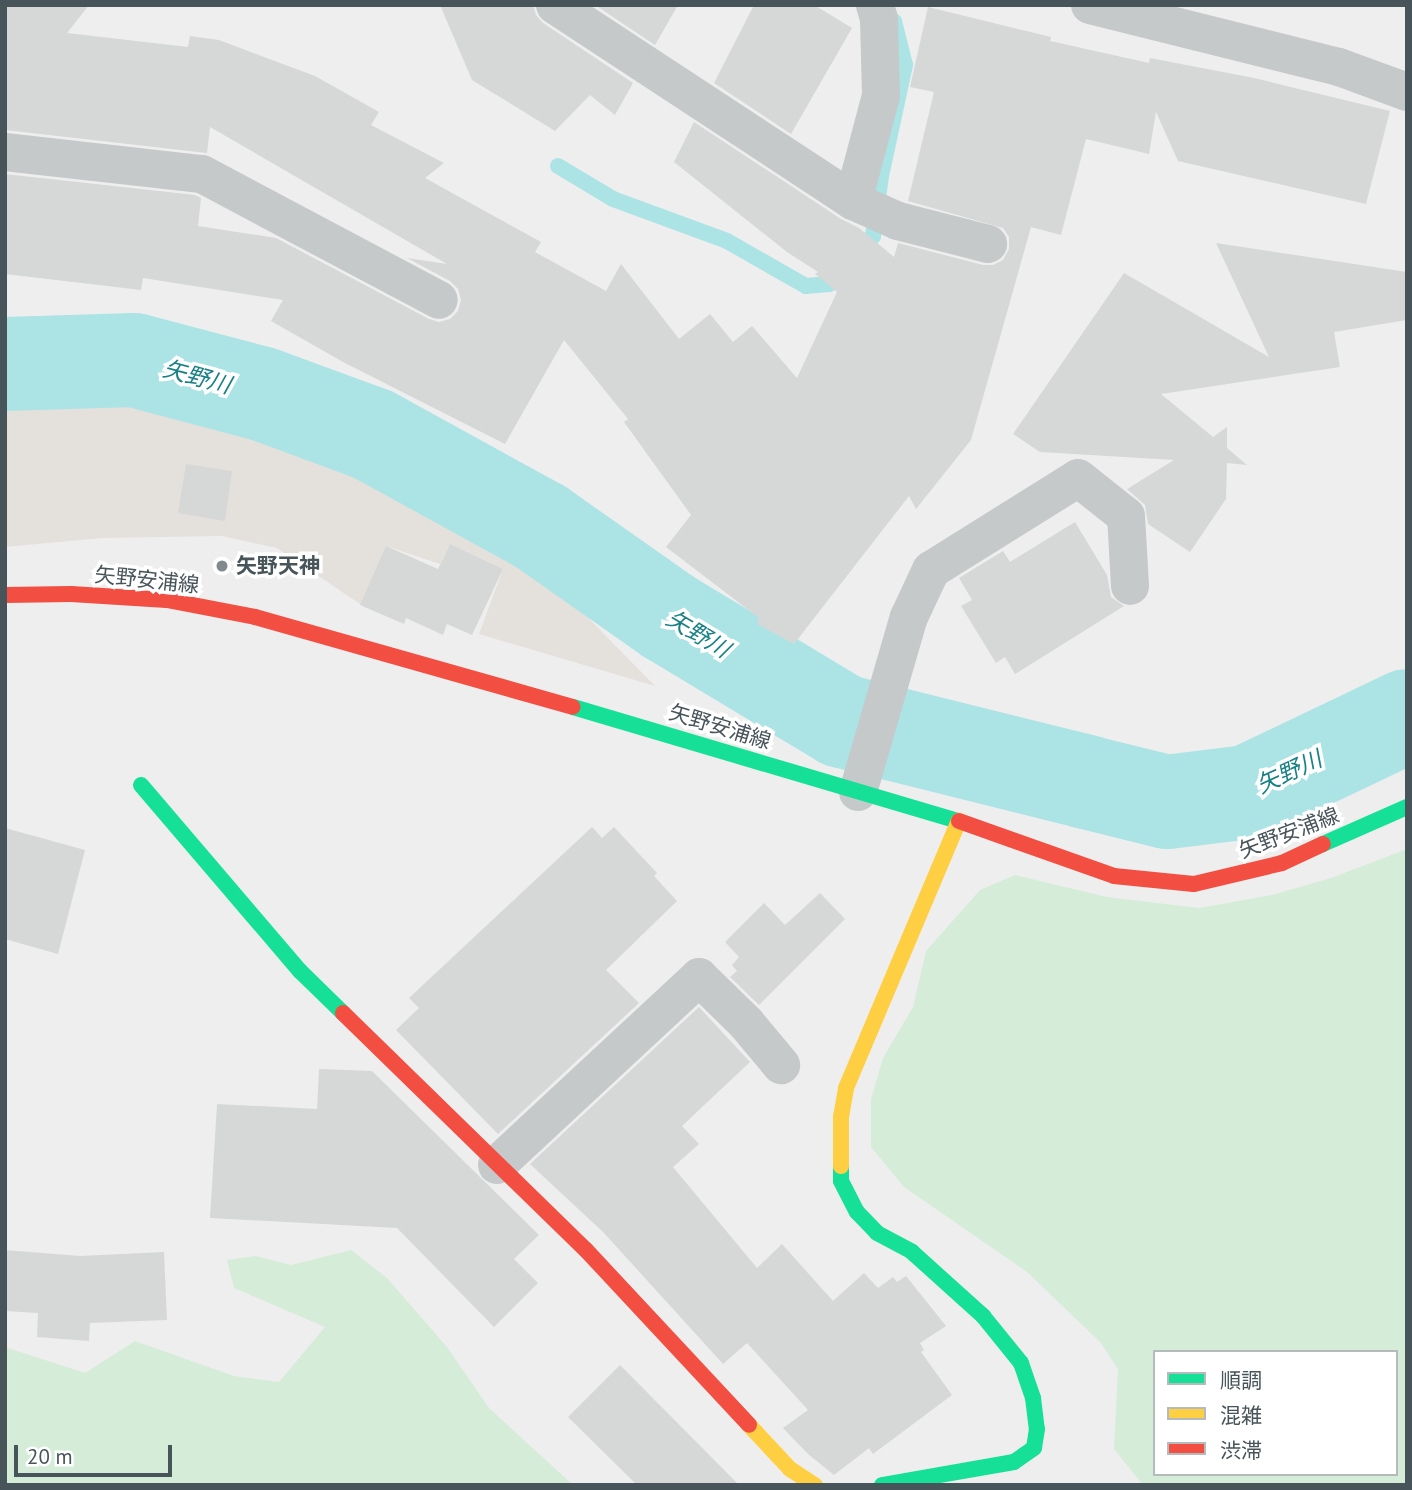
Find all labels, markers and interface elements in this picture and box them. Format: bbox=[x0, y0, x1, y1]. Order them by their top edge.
water label: 矢野川 bbox=[160, 355, 234, 399]
place label: 矢野天神 bbox=[236, 553, 320, 579]
marker: 矢野天神 bbox=[214, 558, 230, 574]
street label: 矢野安浦線 bbox=[93, 562, 201, 598]
water label: 矢野川 bbox=[661, 604, 735, 664]
street label: 矢野安浦線 bbox=[666, 700, 774, 754]
water label: 矢野川 bbox=[1252, 745, 1326, 799]
street label: 矢野安浦線 bbox=[1235, 802, 1343, 864]
legend bbox=[1153, 1350, 1398, 1476]
text: 順調 bbox=[1220, 1367, 1262, 1394]
text: 混雑 bbox=[1220, 1402, 1262, 1429]
scale bar bbox=[18, 1430, 175, 1474]
text: 渋滞 bbox=[1220, 1437, 1262, 1464]
text: 20 m bbox=[27, 1443, 73, 1470]

